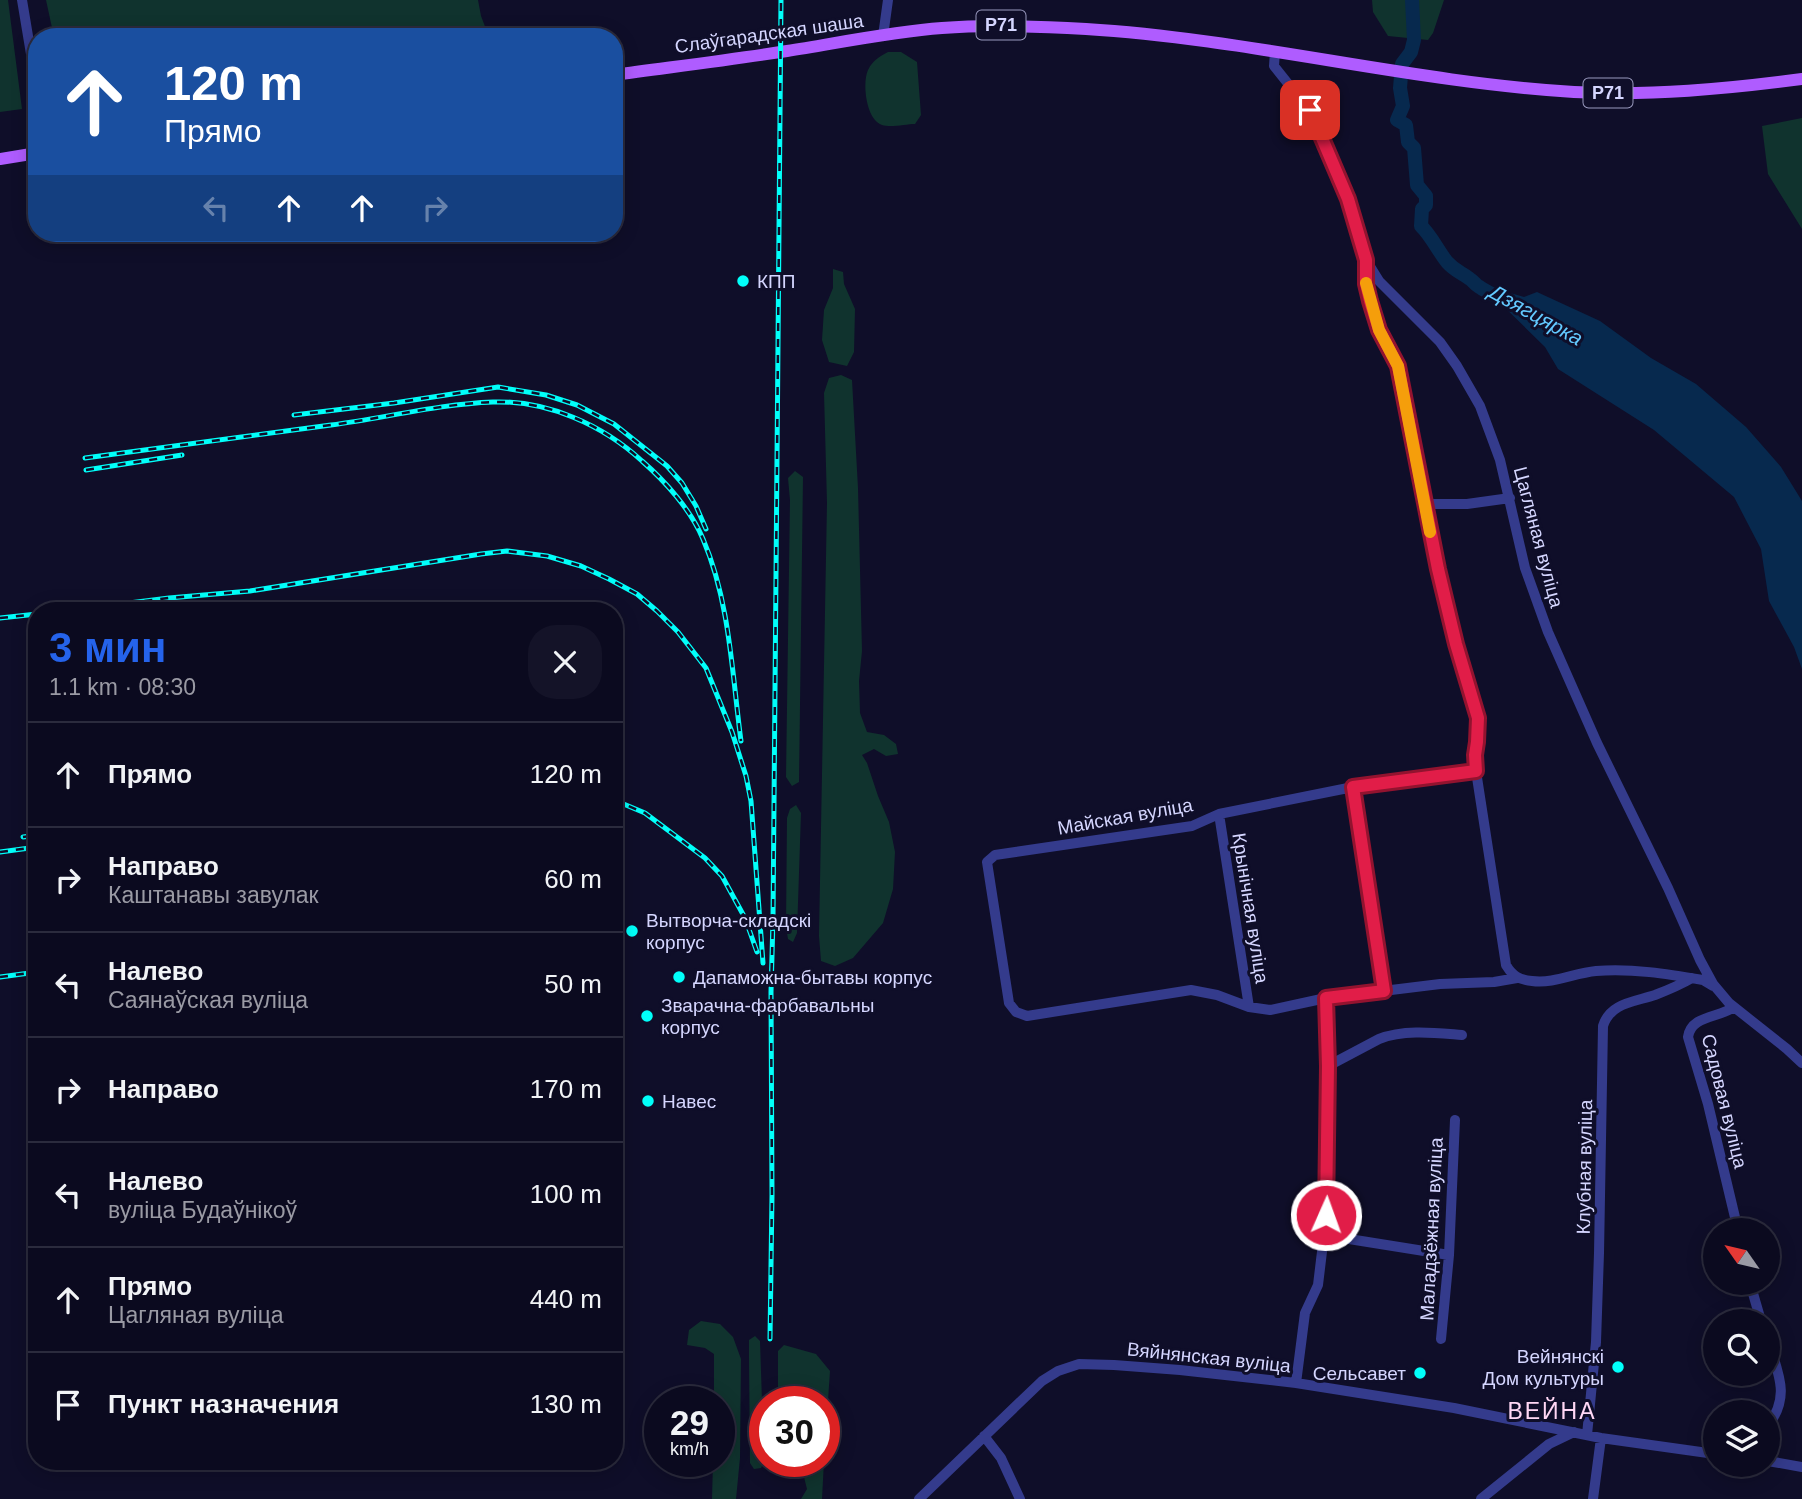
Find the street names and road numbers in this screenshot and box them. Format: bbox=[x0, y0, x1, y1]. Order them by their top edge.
street label: Слаўгарадская шаша bbox=[673, 10, 865, 57]
road number: Р71 bbox=[976, 10, 1026, 40]
road number: Р71 bbox=[1584, 78, 1632, 108]
street label: Цагляная вуліца bbox=[1510, 464, 1568, 610]
street label: Майская вуліца bbox=[1056, 794, 1195, 839]
street label: Крынічная вуліца bbox=[1228, 831, 1273, 985]
street label: Садовая вуліца bbox=[1698, 1032, 1751, 1171]
street label: Клубная вуліца bbox=[1573, 1099, 1596, 1235]
street label: Маладзёжная вуліца bbox=[1416, 1136, 1447, 1321]
street label: Вяйнянская вуліца bbox=[1126, 1338, 1292, 1377]

